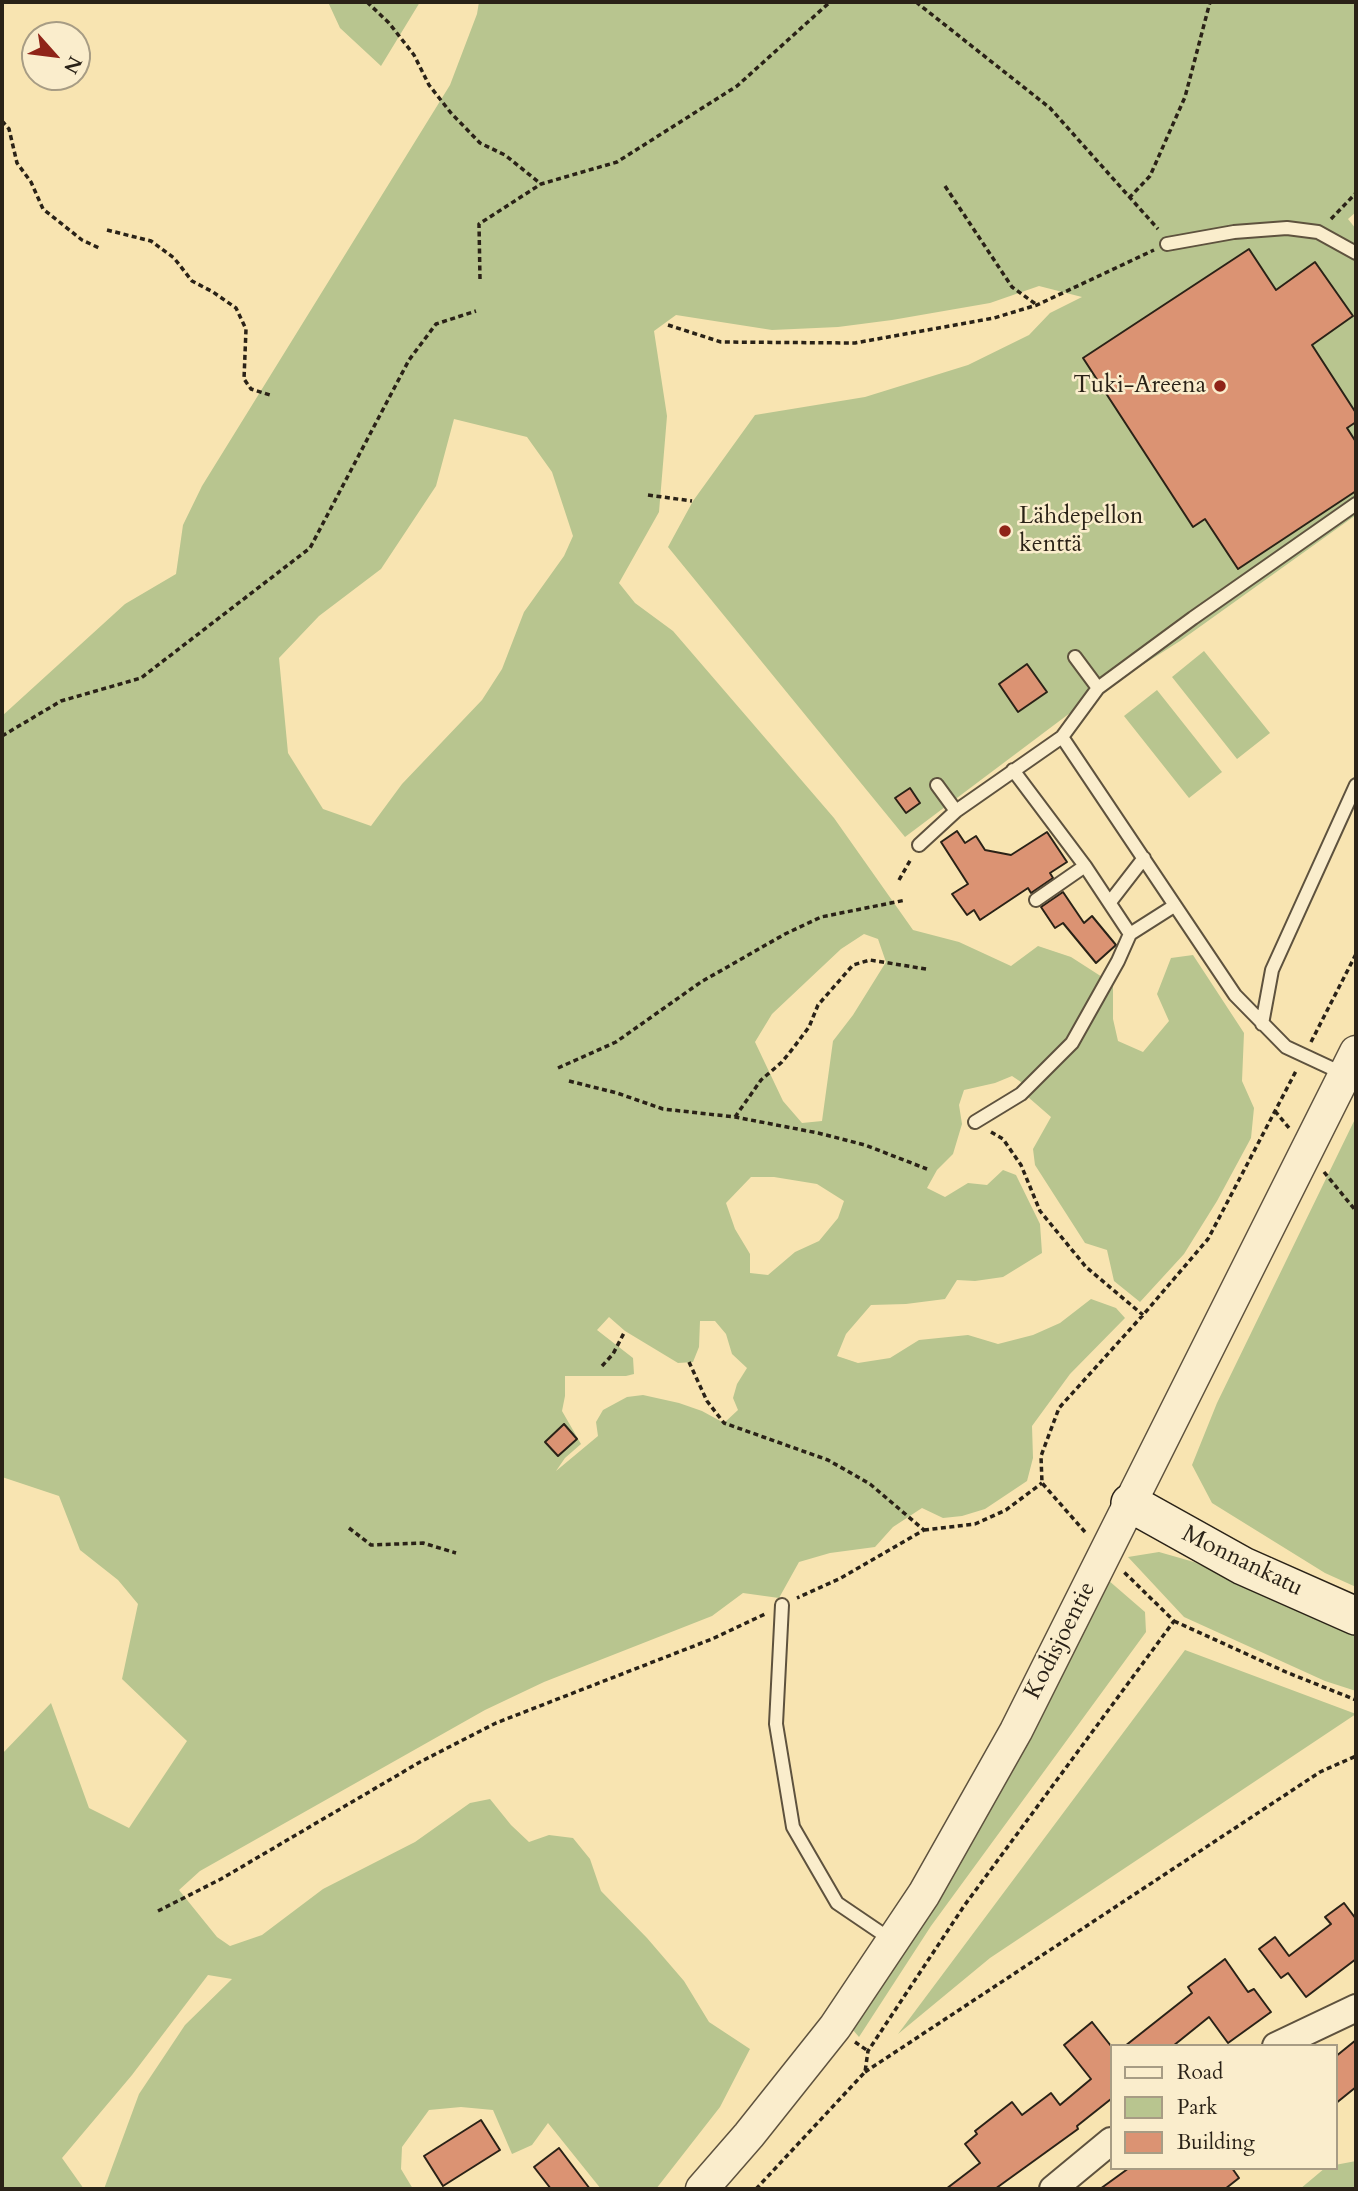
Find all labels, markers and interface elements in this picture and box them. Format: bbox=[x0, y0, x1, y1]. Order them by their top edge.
north arrow bbox=[21, 21, 91, 91]
text: N bbox=[57, 52, 88, 78]
place label: Tuki-Areena bbox=[1073, 372, 1206, 400]
marker: Tuki-Areena bbox=[1212, 378, 1228, 394]
place label: Lähdepellon kenttä bbox=[1019, 503, 1143, 559]
marker: Lähdepellon kenttä bbox=[997, 523, 1013, 539]
street label: Monnankatu bbox=[1177, 1520, 1307, 1604]
street label: Kodisjoentie bbox=[1019, 1577, 1103, 1705]
legend bbox=[1110, 2044, 1337, 2170]
text: Road bbox=[1177, 2058, 1223, 2087]
text: Park bbox=[1177, 2093, 1217, 2122]
text: Building bbox=[1177, 2128, 1255, 2157]

